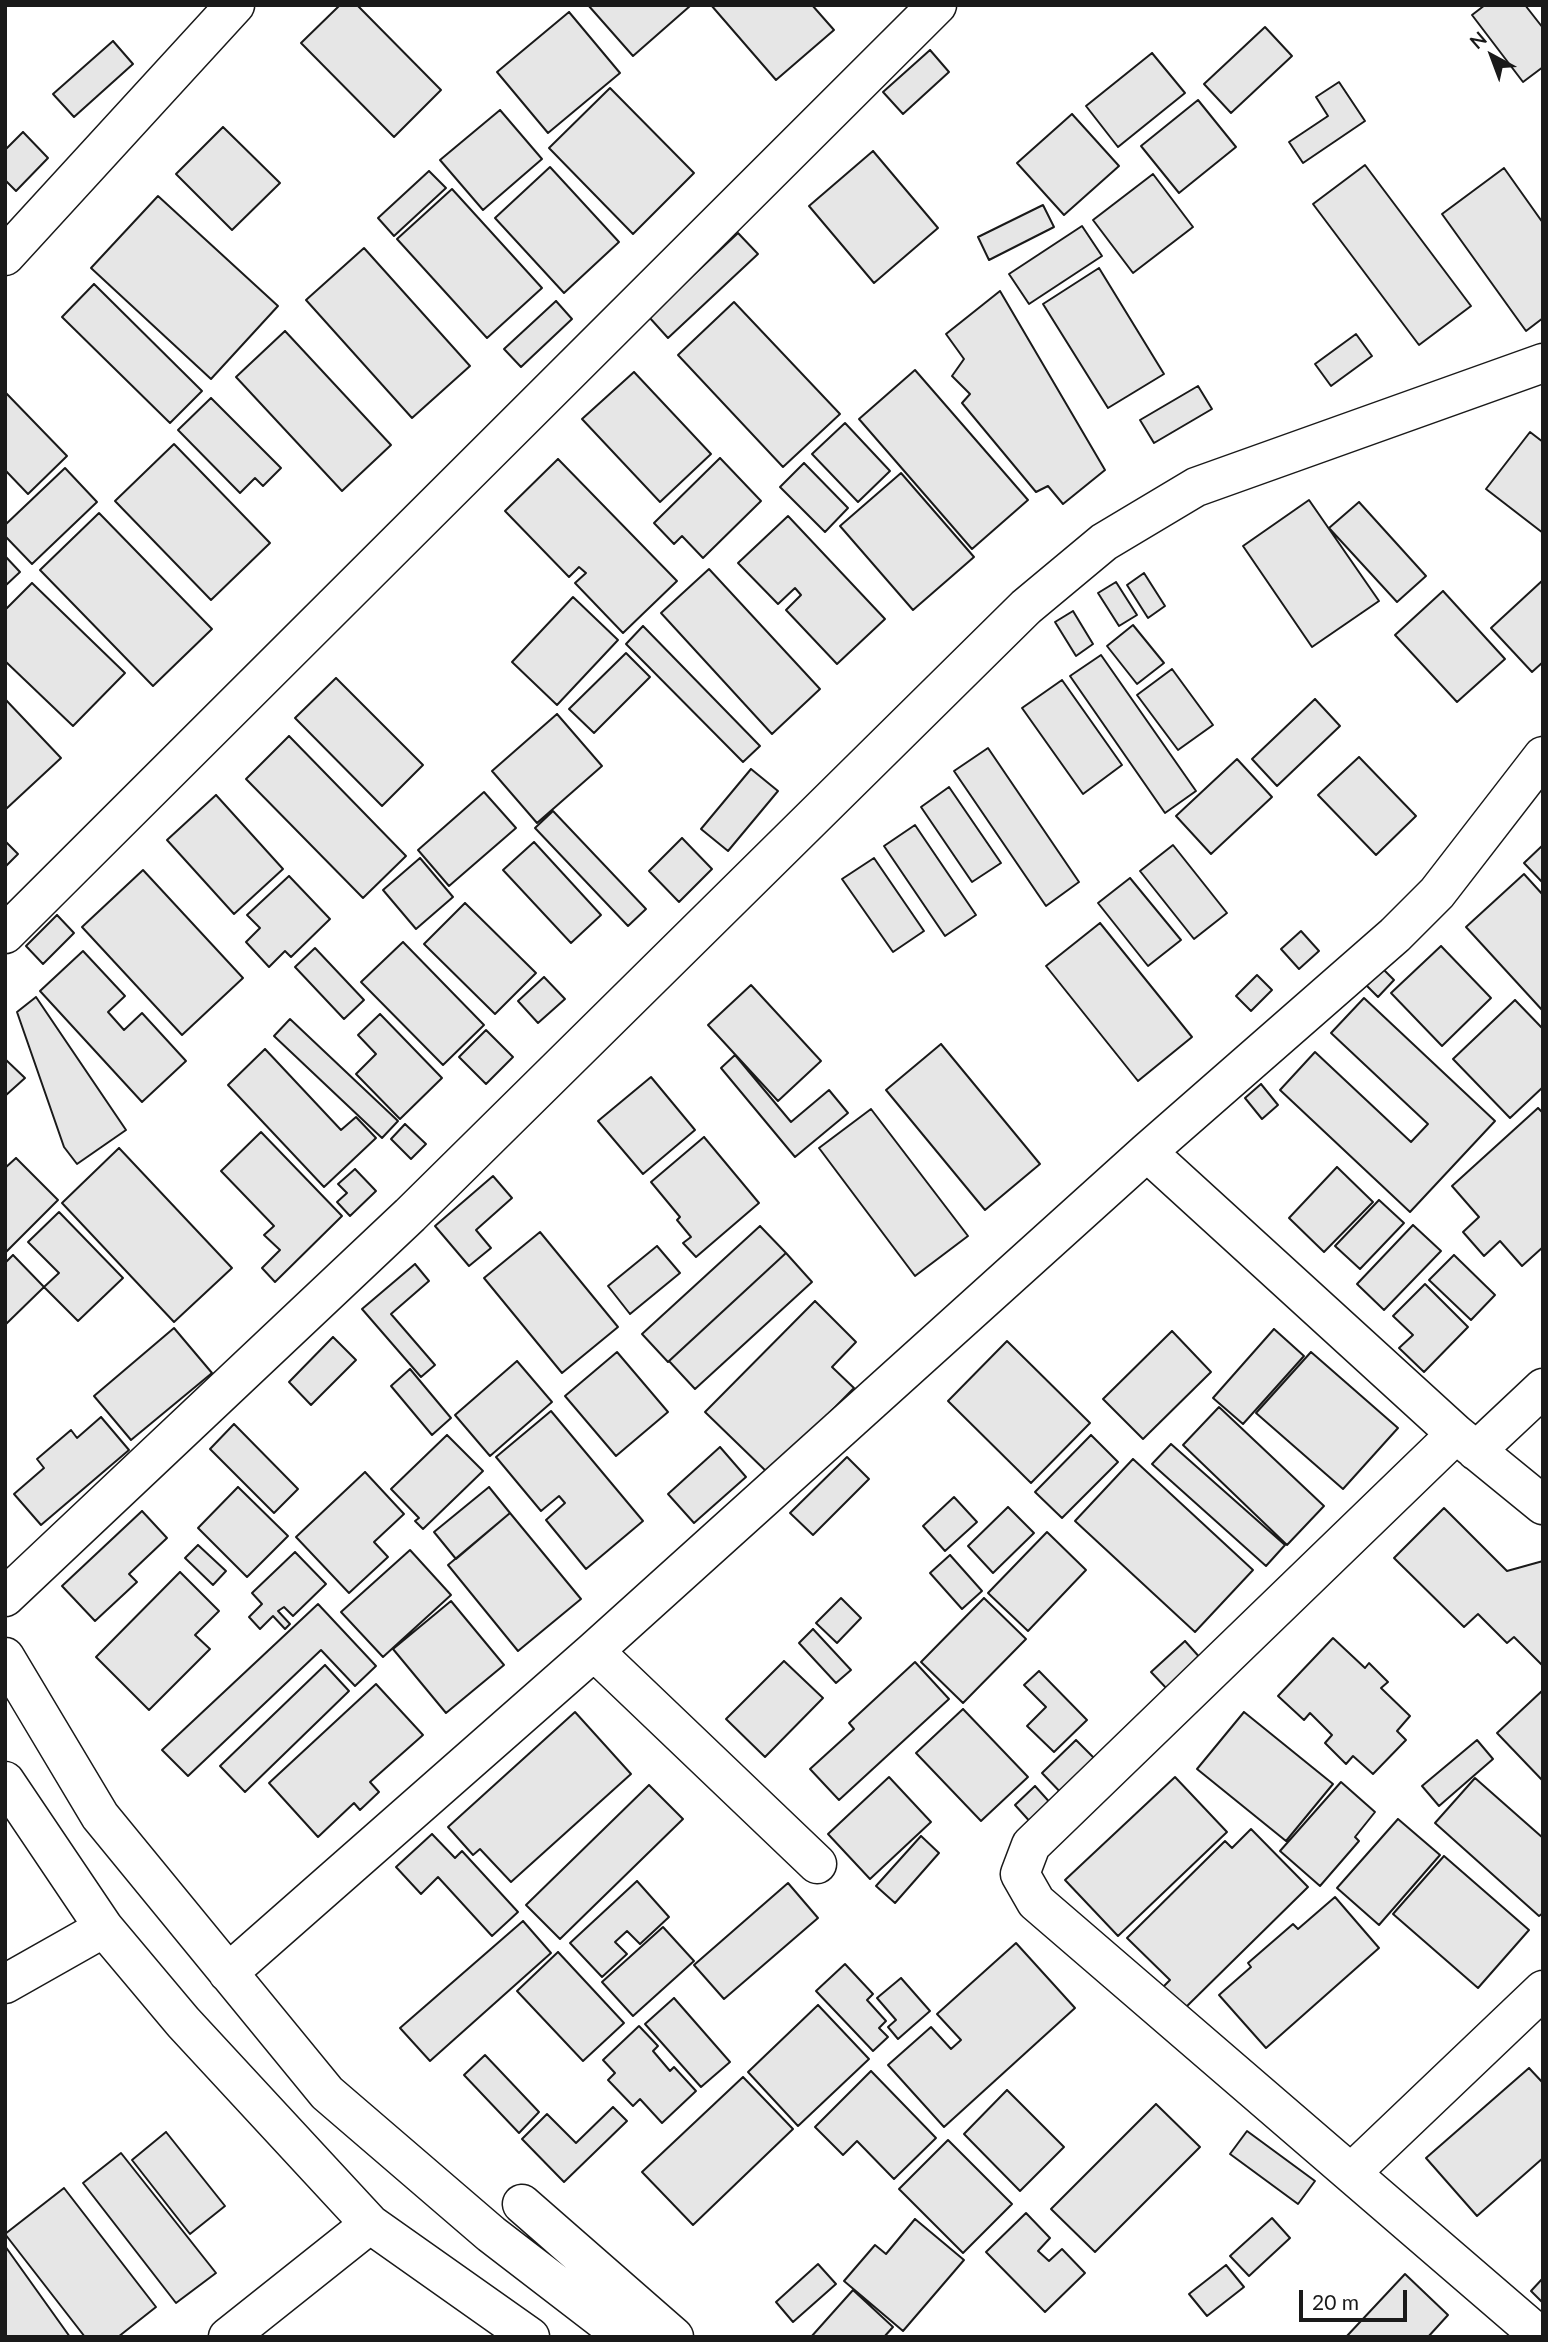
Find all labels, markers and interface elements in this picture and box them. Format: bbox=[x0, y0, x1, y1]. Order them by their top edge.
north arrow bbox=[1457, 21, 1527, 91]
text: N bbox=[1465, 26, 1491, 53]
scale bar bbox=[1303, 2276, 1412, 2320]
text: 20 m bbox=[1312, 2289, 1359, 2314]

